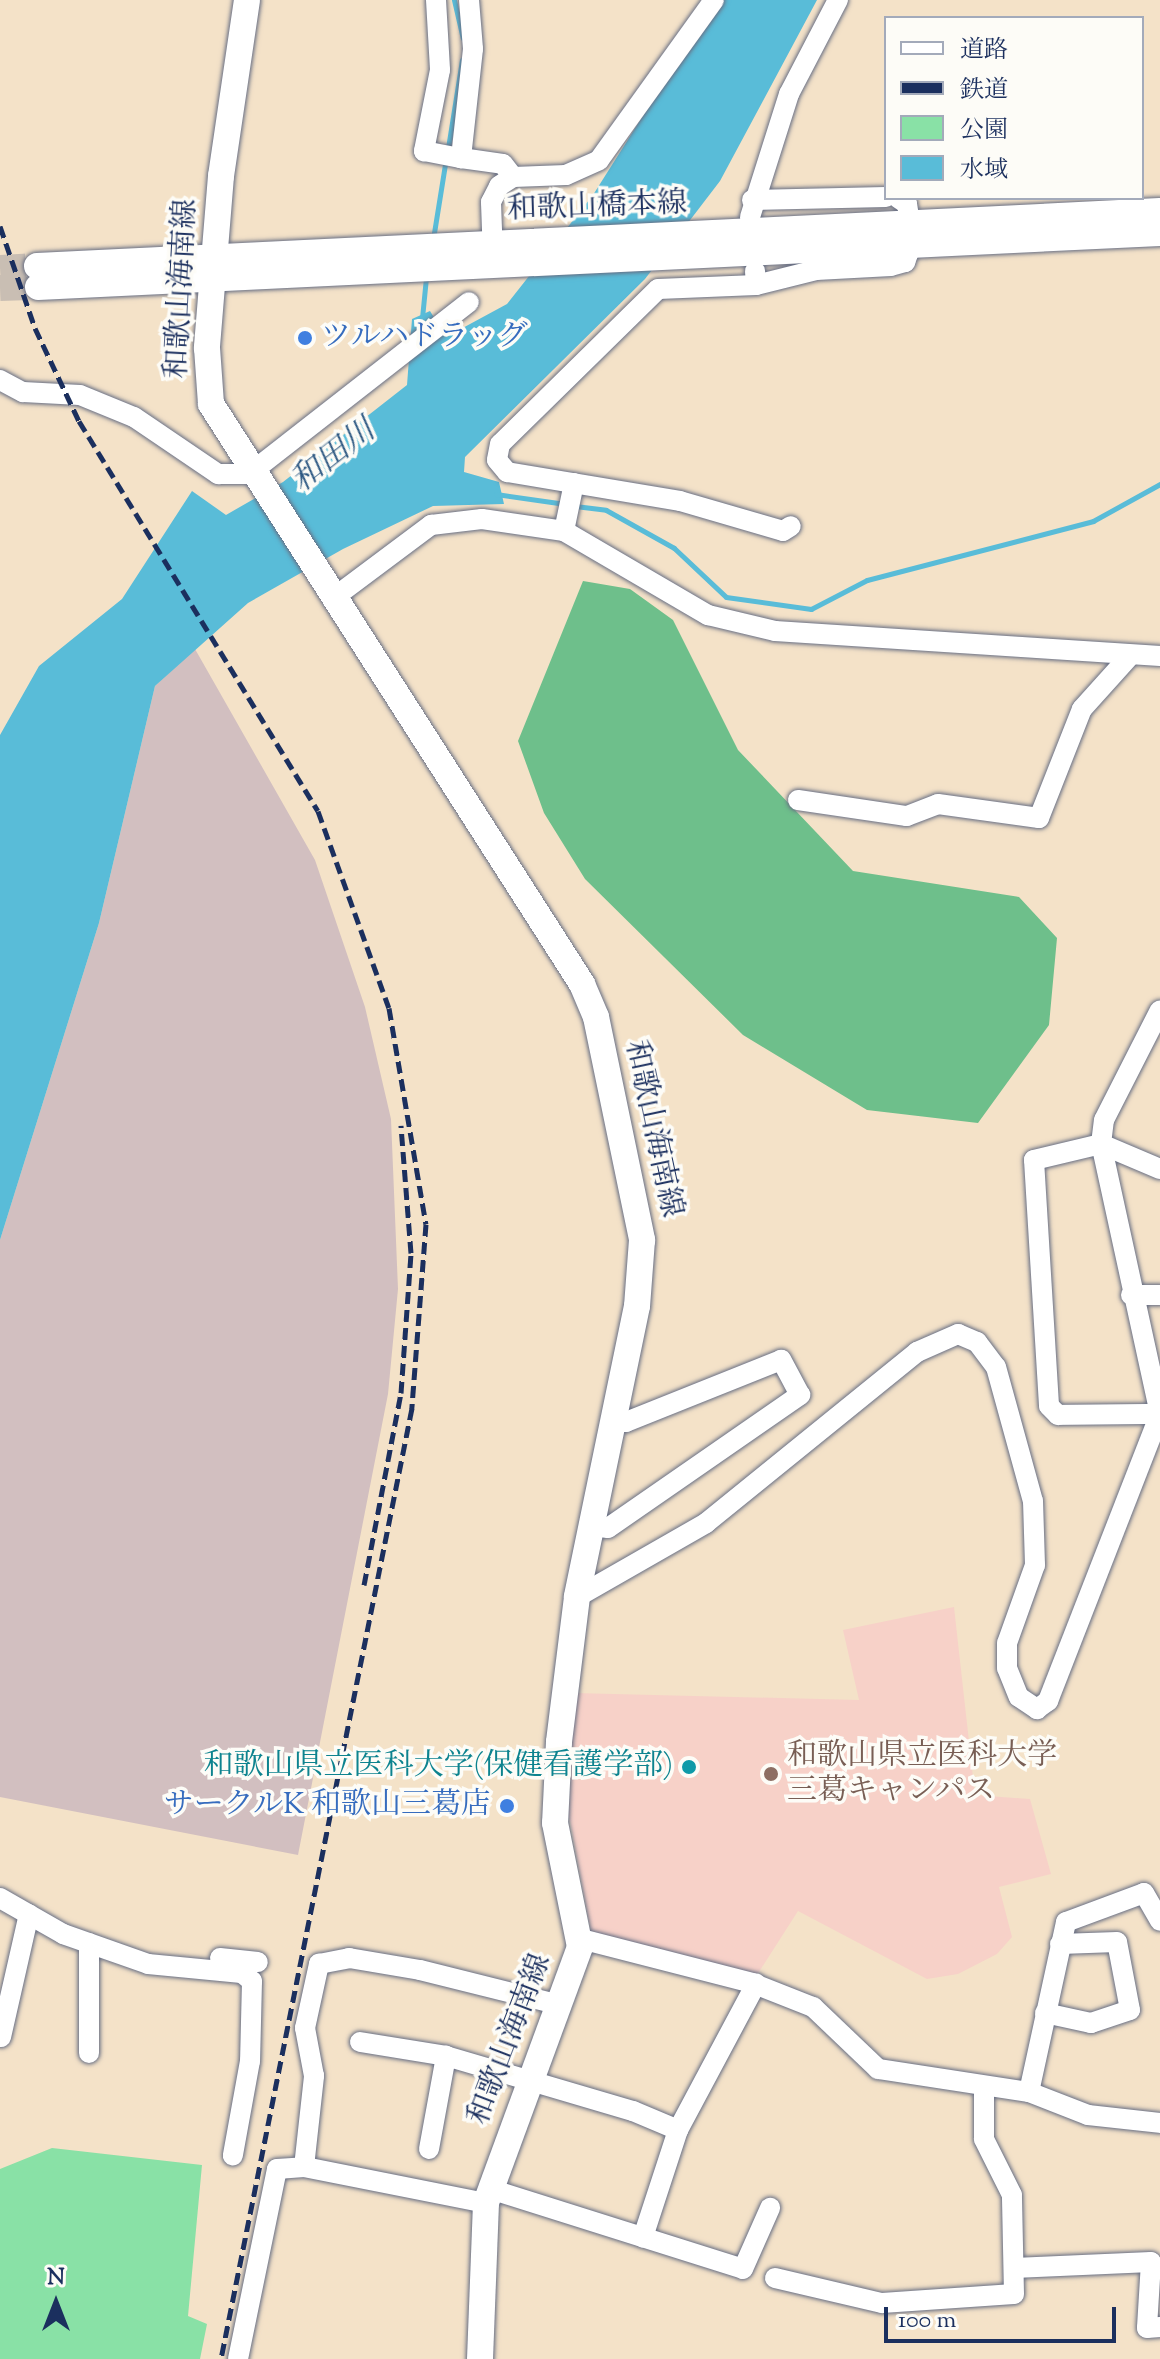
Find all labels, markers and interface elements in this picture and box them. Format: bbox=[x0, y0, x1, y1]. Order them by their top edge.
legend bbox=[884, 16, 1144, 200]
text: 道路 bbox=[960, 34, 1008, 68]
text: 鉄道 bbox=[960, 74, 1008, 108]
text: 公園 bbox=[960, 114, 1008, 148]
text: 水域 bbox=[960, 154, 1008, 188]
street label: 和歌山橋本線 bbox=[506, 187, 688, 229]
street label: 和歌山海南線 bbox=[160, 198, 206, 380]
place label: ツルハドラッグ bbox=[321, 320, 531, 356]
marker: ツルハドラッグ bbox=[296, 329, 314, 347]
water label: 和田川 bbox=[284, 412, 384, 502]
street label: 和歌山海南線 bbox=[616, 1037, 688, 1221]
place label: 和歌山県立医科大学 三葛キャンパス bbox=[787, 1739, 1057, 1810]
place label: 和歌山県立医科大学(保健看護学部) bbox=[203, 1749, 673, 1785]
marker: 和歌山県立医科大学(保健看護学部) bbox=[680, 1758, 698, 1776]
marker: 和歌山県立医科大学 三葛キャンパス bbox=[762, 1765, 780, 1783]
place label: サークルK 和歌山三葛店 bbox=[163, 1788, 491, 1824]
marker: サークルK 和歌山三葛店 bbox=[498, 1797, 516, 1815]
street label: 和歌山海南線 bbox=[462, 1950, 560, 2130]
north arrow bbox=[16, 2263, 96, 2343]
text: N bbox=[47, 2263, 65, 2295]
scale bar bbox=[888, 2291, 1120, 2341]
text: 100 m bbox=[898, 2304, 956, 2338]

